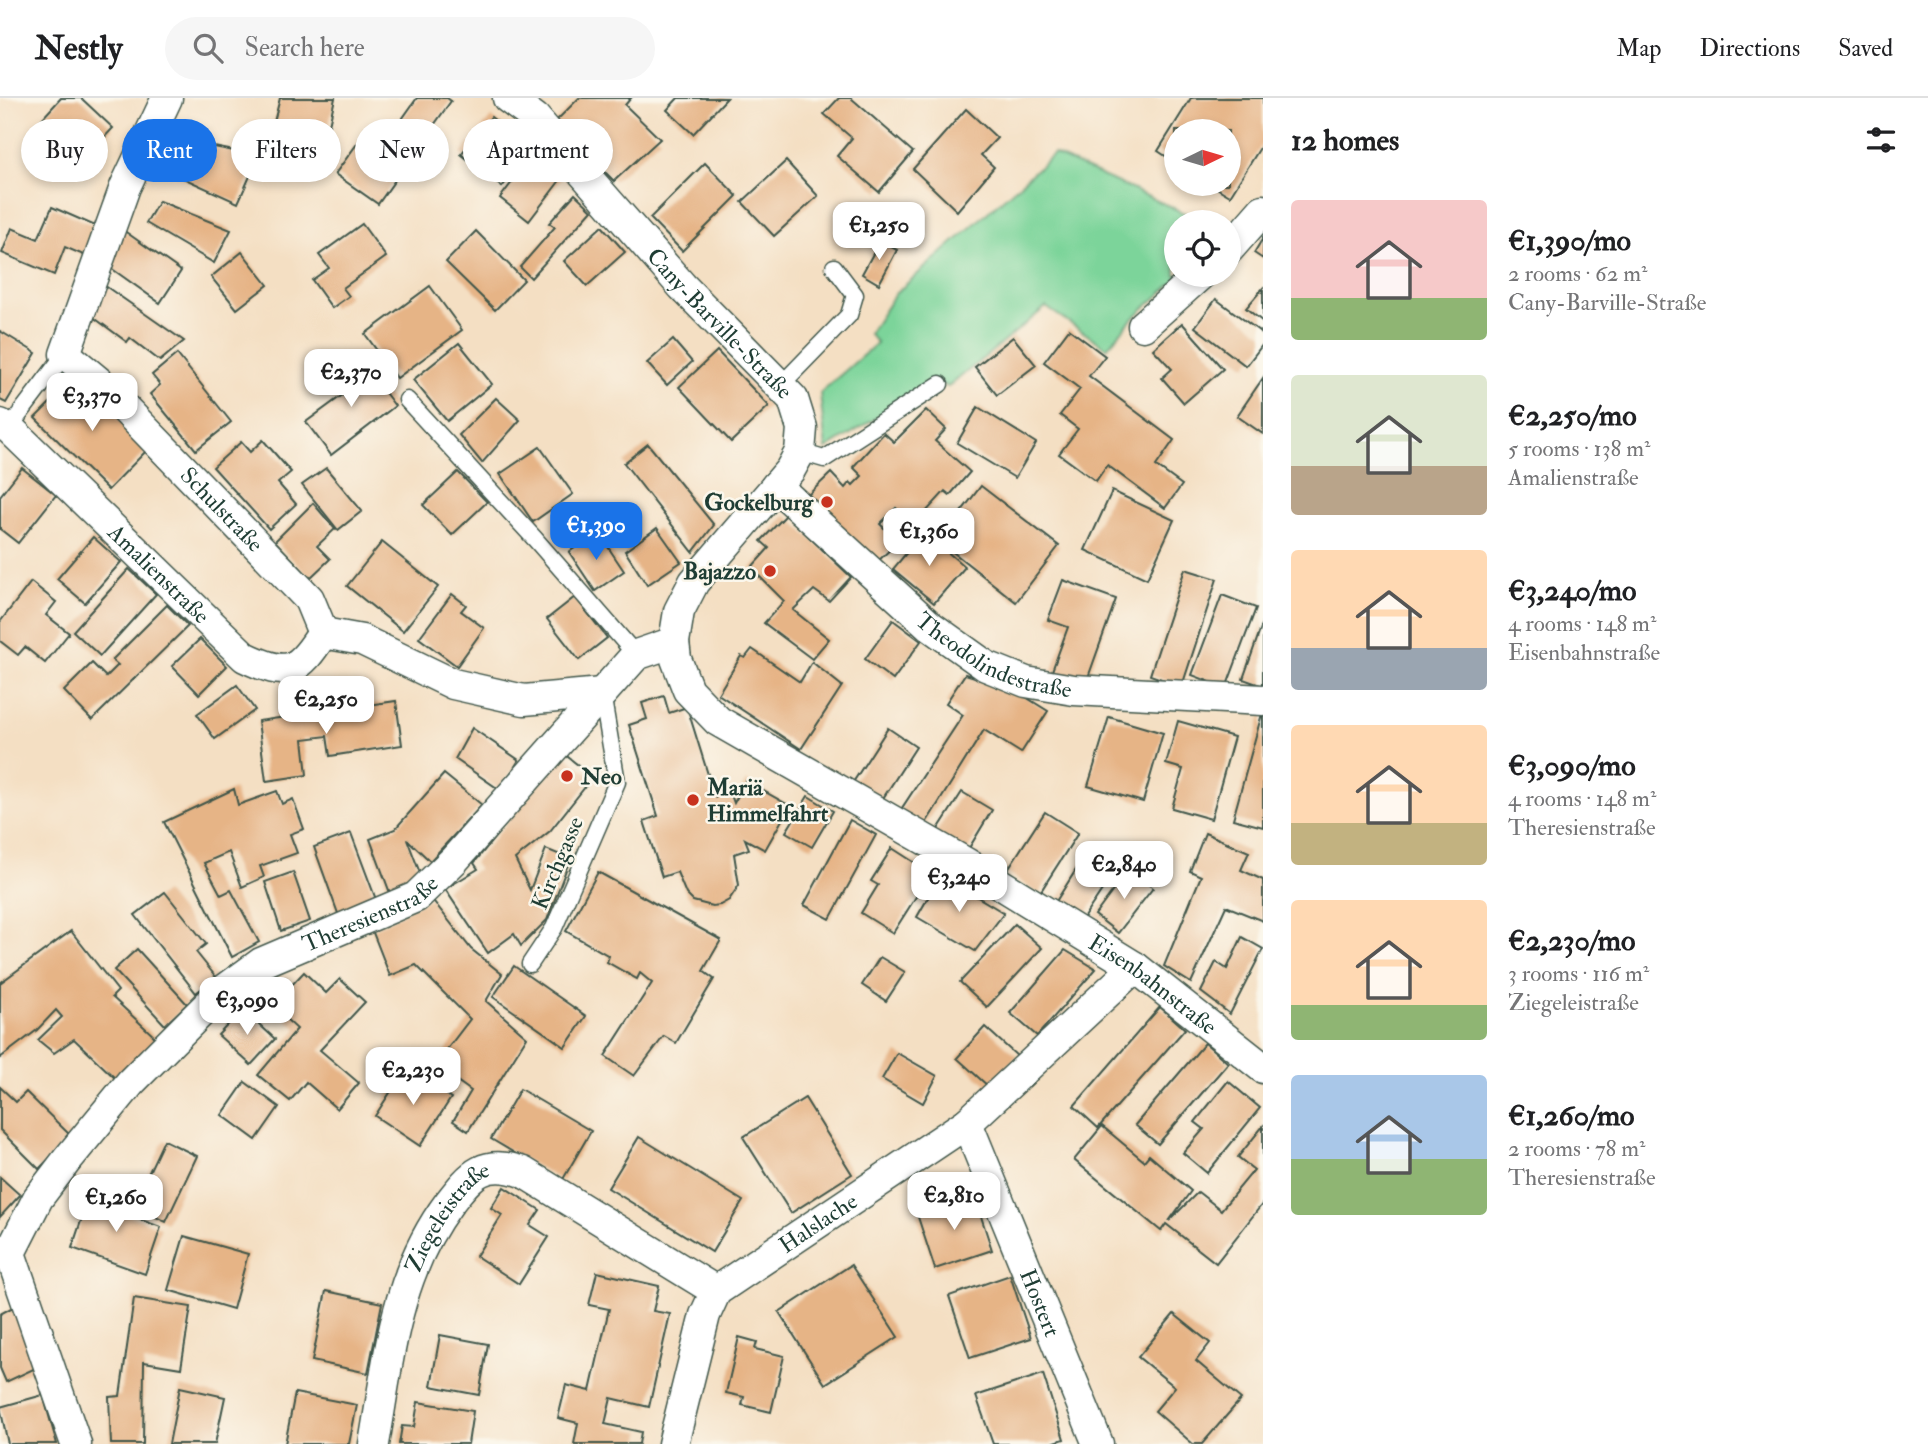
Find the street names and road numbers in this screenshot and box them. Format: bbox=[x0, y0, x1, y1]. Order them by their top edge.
street label: Cany-Barville-Straße bbox=[640, 242, 799, 406]
street label: Schulstraße bbox=[174, 461, 270, 558]
street label: Amalienstraße bbox=[101, 517, 216, 630]
street label: Theodolindestraße bbox=[909, 606, 1074, 704]
street label: Kirchgasse bbox=[525, 812, 590, 914]
street label: Theresienstraße bbox=[298, 869, 445, 959]
street label: Eisenbahnstraße bbox=[1083, 928, 1223, 1041]
street label: Ziegeleistraße bbox=[399, 1155, 494, 1277]
street label: Halslache bbox=[773, 1186, 863, 1260]
street label: Hostert bbox=[1013, 1265, 1067, 1341]

